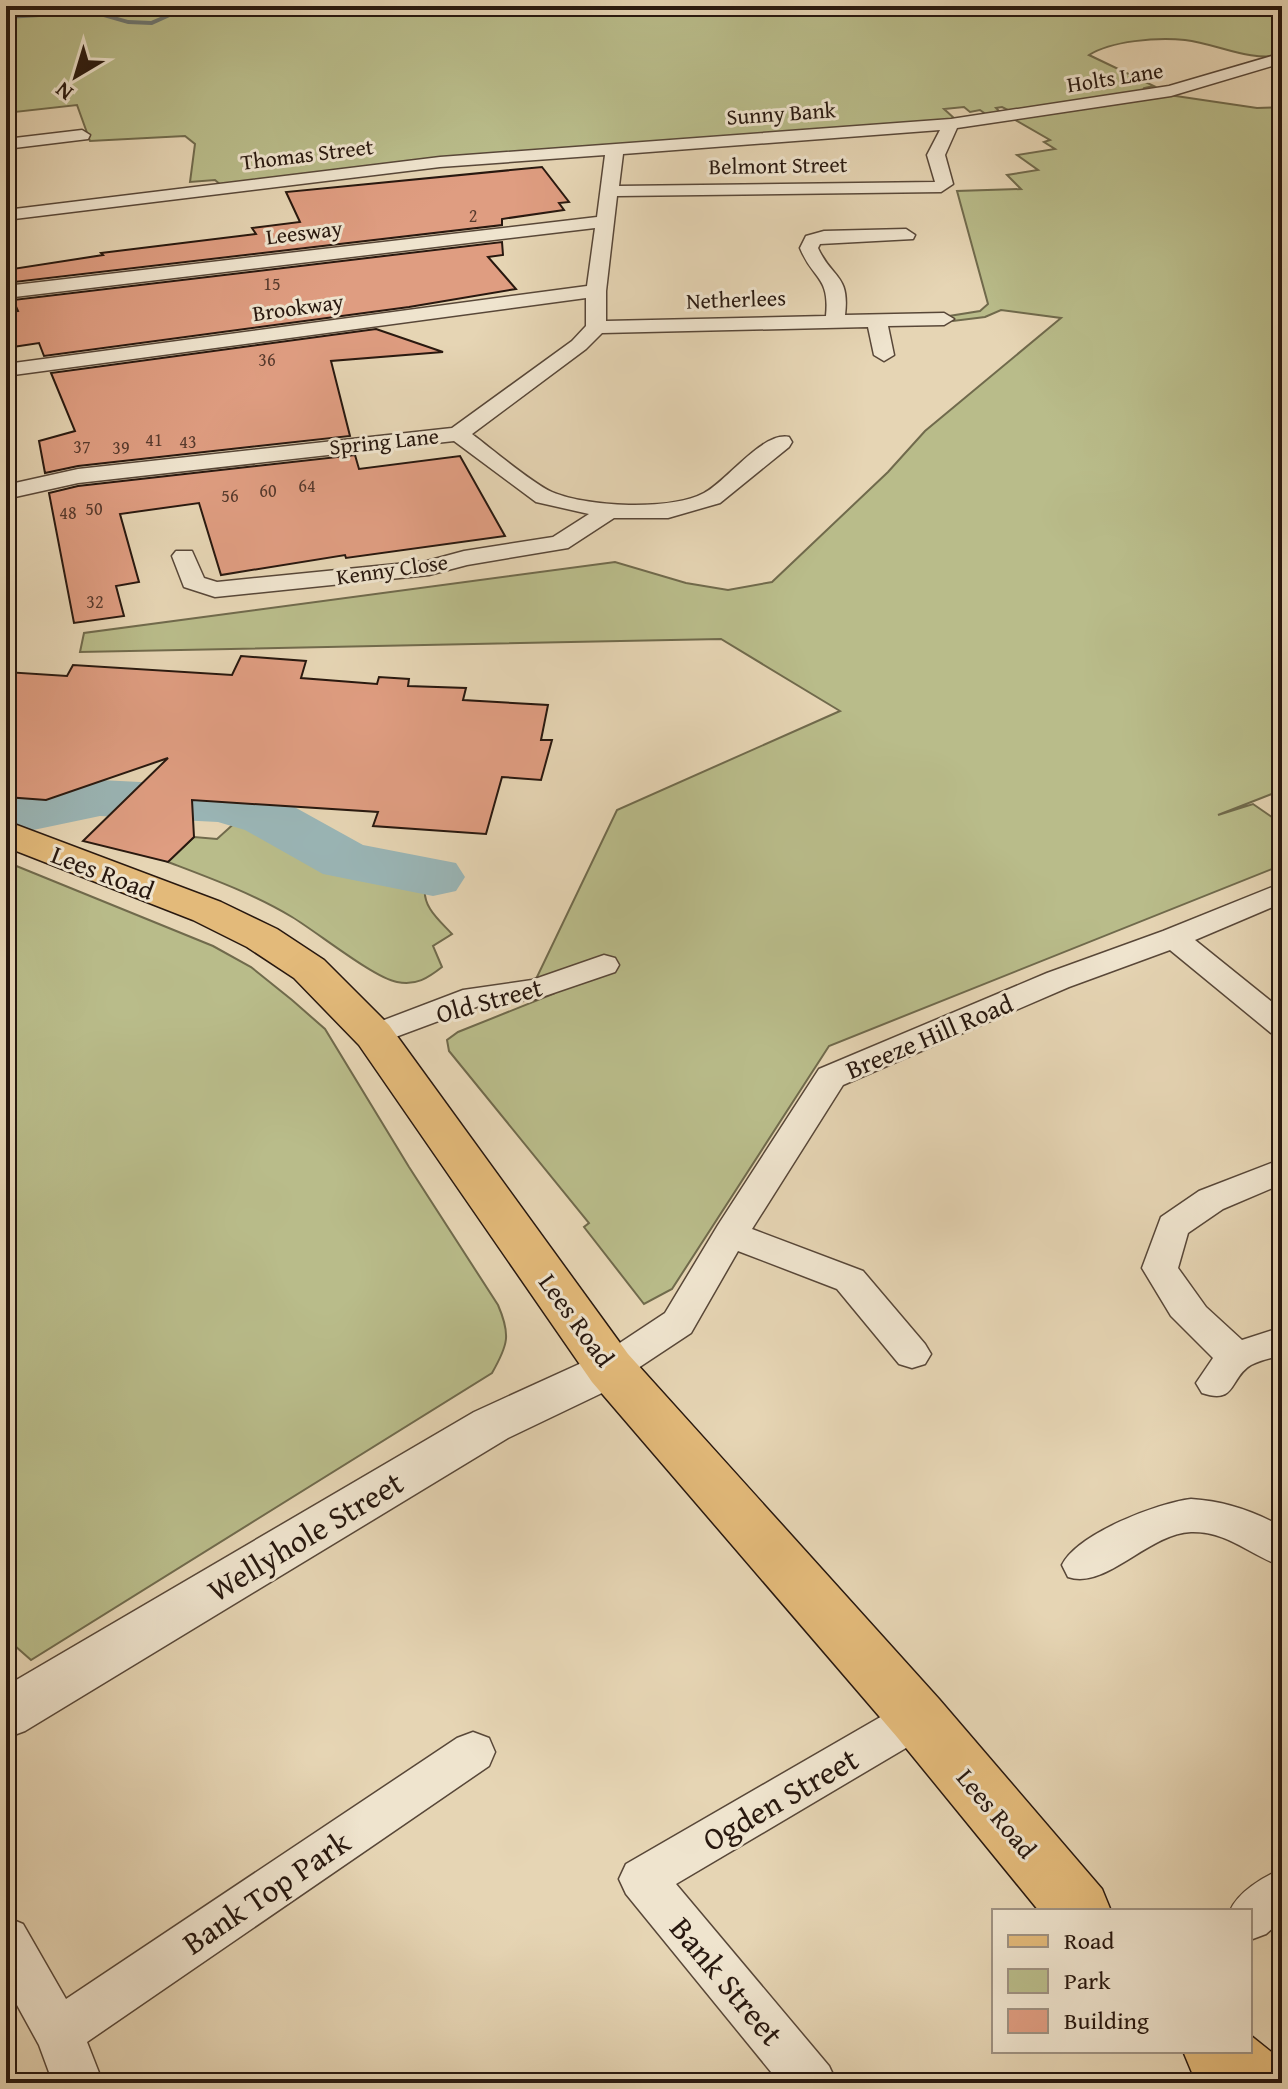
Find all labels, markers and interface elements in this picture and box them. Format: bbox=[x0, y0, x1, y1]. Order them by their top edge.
north arrow bbox=[36, 36, 116, 116]
street label: Holts Lane bbox=[1065, 54, 1165, 100]
text: N bbox=[48, 74, 79, 109]
street label: Sunny Bank bbox=[725, 93, 838, 133]
street label: Thomas Street bbox=[239, 130, 375, 178]
street label: Belmont Street bbox=[708, 148, 848, 182]
house number: 2 bbox=[469, 202, 477, 229]
street label: Leesway bbox=[264, 211, 344, 253]
house number: 15 bbox=[263, 270, 281, 297]
street label: Netherlees bbox=[686, 281, 786, 317]
street label: Brookway bbox=[250, 285, 346, 329]
house number: 36 bbox=[258, 346, 276, 373]
street label: Spring Lane bbox=[328, 419, 440, 463]
house number: 41 bbox=[145, 426, 163, 453]
house number: 43 bbox=[179, 428, 197, 455]
house number: 37 bbox=[73, 433, 91, 460]
house number: 39 bbox=[112, 434, 130, 461]
house number: 64 bbox=[298, 472, 316, 499]
house number: 60 bbox=[259, 477, 277, 504]
house number: 56 bbox=[221, 482, 239, 509]
house number: 50 bbox=[85, 495, 103, 522]
house number: 48 bbox=[59, 499, 77, 526]
street label: Kenny Close bbox=[334, 545, 450, 593]
house number: 32 bbox=[86, 588, 104, 615]
street label: Lees Road bbox=[46, 835, 160, 910]
street label: Old Street bbox=[432, 967, 546, 1033]
street label: Breeze Hill Road bbox=[839, 983, 1019, 1089]
street label: Lees Road bbox=[530, 1265, 624, 1375]
street label: Wellyhole Street bbox=[198, 1459, 412, 1613]
street label: Ogden Street bbox=[693, 1735, 867, 1863]
street label: Lees Road bbox=[948, 1759, 1047, 1867]
street label: Bank Top Park bbox=[173, 1818, 360, 1966]
street label: Bank Street bbox=[659, 1906, 795, 2056]
legend bbox=[992, 1909, 1252, 2053]
text: Road bbox=[1064, 1923, 1114, 1958]
text: Park bbox=[1064, 1963, 1111, 1998]
text: Building bbox=[1064, 2003, 1149, 2038]

